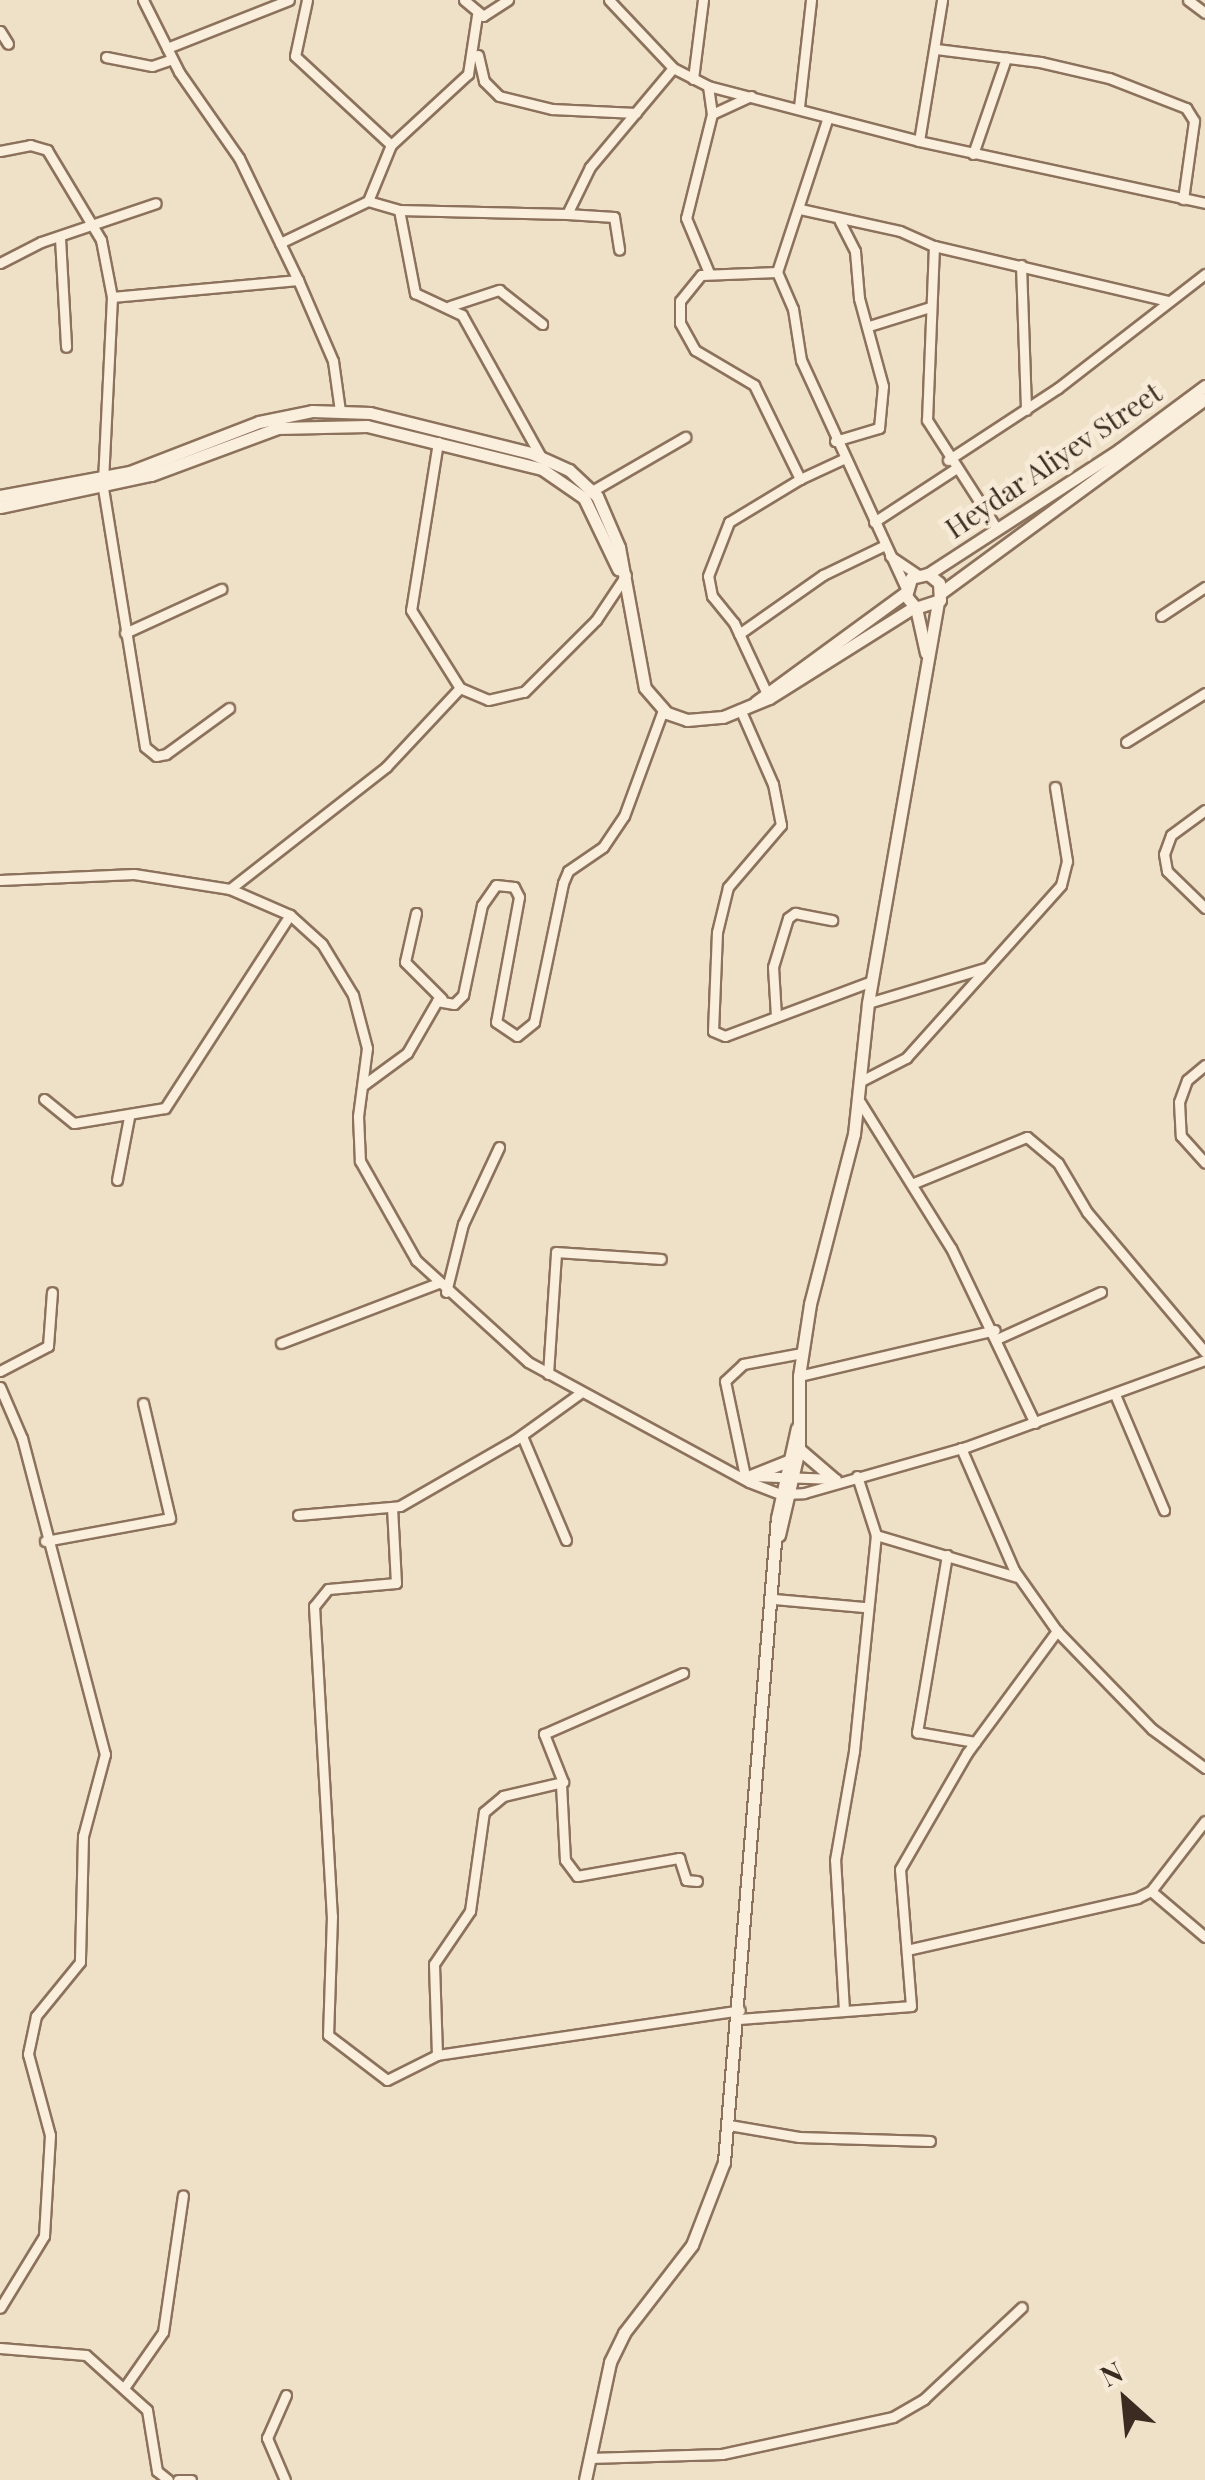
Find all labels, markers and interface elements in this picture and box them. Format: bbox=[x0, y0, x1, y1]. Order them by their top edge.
street label: Heydar Aliyev Street bbox=[938, 375, 1168, 545]
north arrow bbox=[1075, 2350, 1175, 2450]
text: N bbox=[1094, 2352, 1129, 2394]

